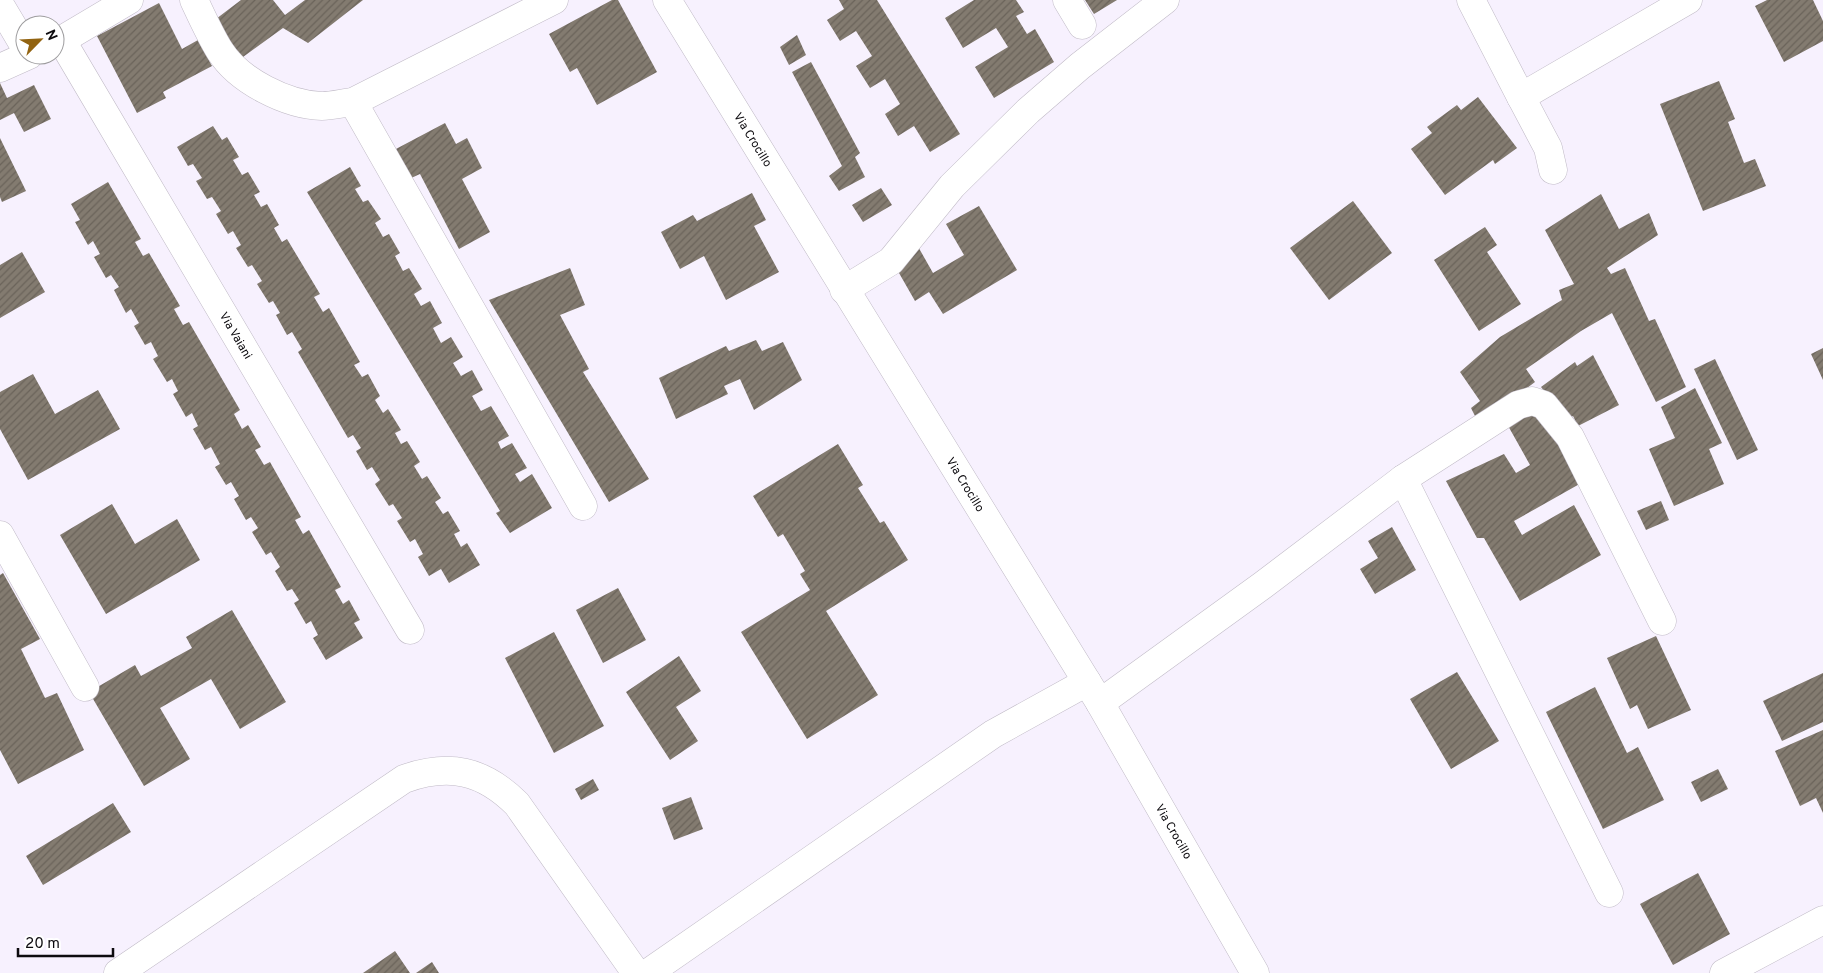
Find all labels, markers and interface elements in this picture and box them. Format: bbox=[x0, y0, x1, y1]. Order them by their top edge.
north arrow bbox=[15, 15, 65, 65]
text: N bbox=[41, 27, 60, 43]
street label: Via Crocillo bbox=[729, 110, 775, 171]
street label: Via Vaiani bbox=[215, 309, 255, 362]
street label: Via Crocillo bbox=[942, 455, 988, 515]
street label: Via Crocillo bbox=[1151, 802, 1195, 863]
scale bar bbox=[18, 926, 112, 958]
text: 20 m bbox=[25, 935, 60, 954]

